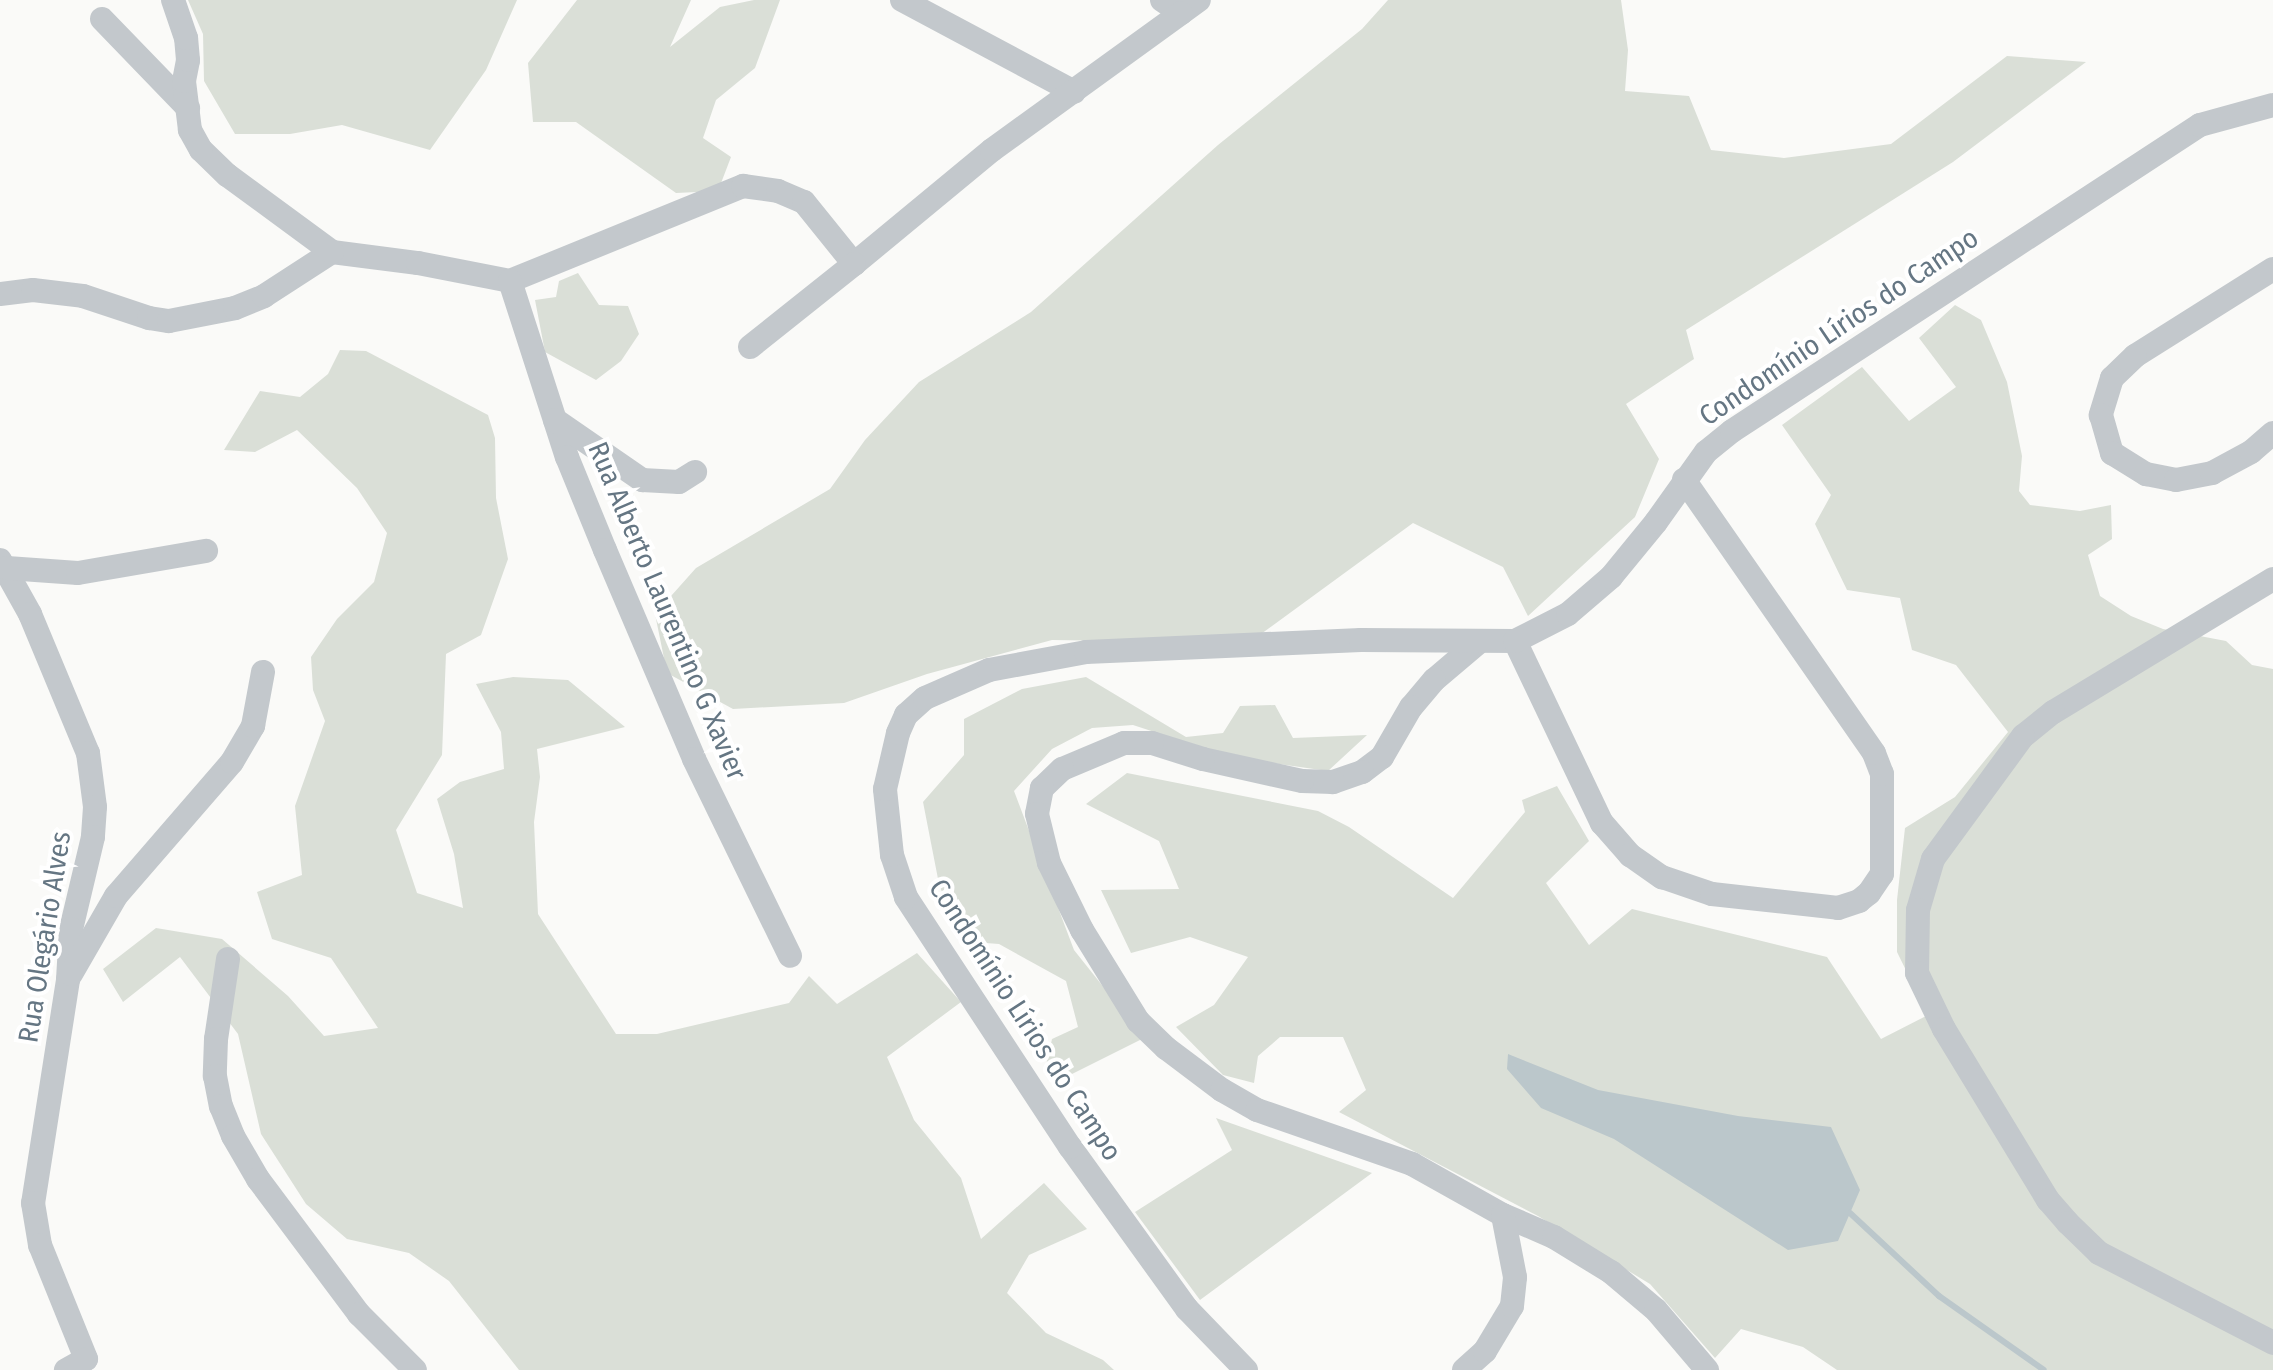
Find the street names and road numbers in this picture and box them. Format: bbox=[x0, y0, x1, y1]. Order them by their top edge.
street label: Condomínio Lírios do Campo bbox=[1693, 221, 1985, 433]
street label: Rua Alberto Laurentino G Xavier bbox=[580, 437, 754, 785]
street label: Rua Olegário Alves bbox=[12, 829, 78, 1045]
street label: Condomínio Lírios do Campo bbox=[921, 873, 1129, 1167]

